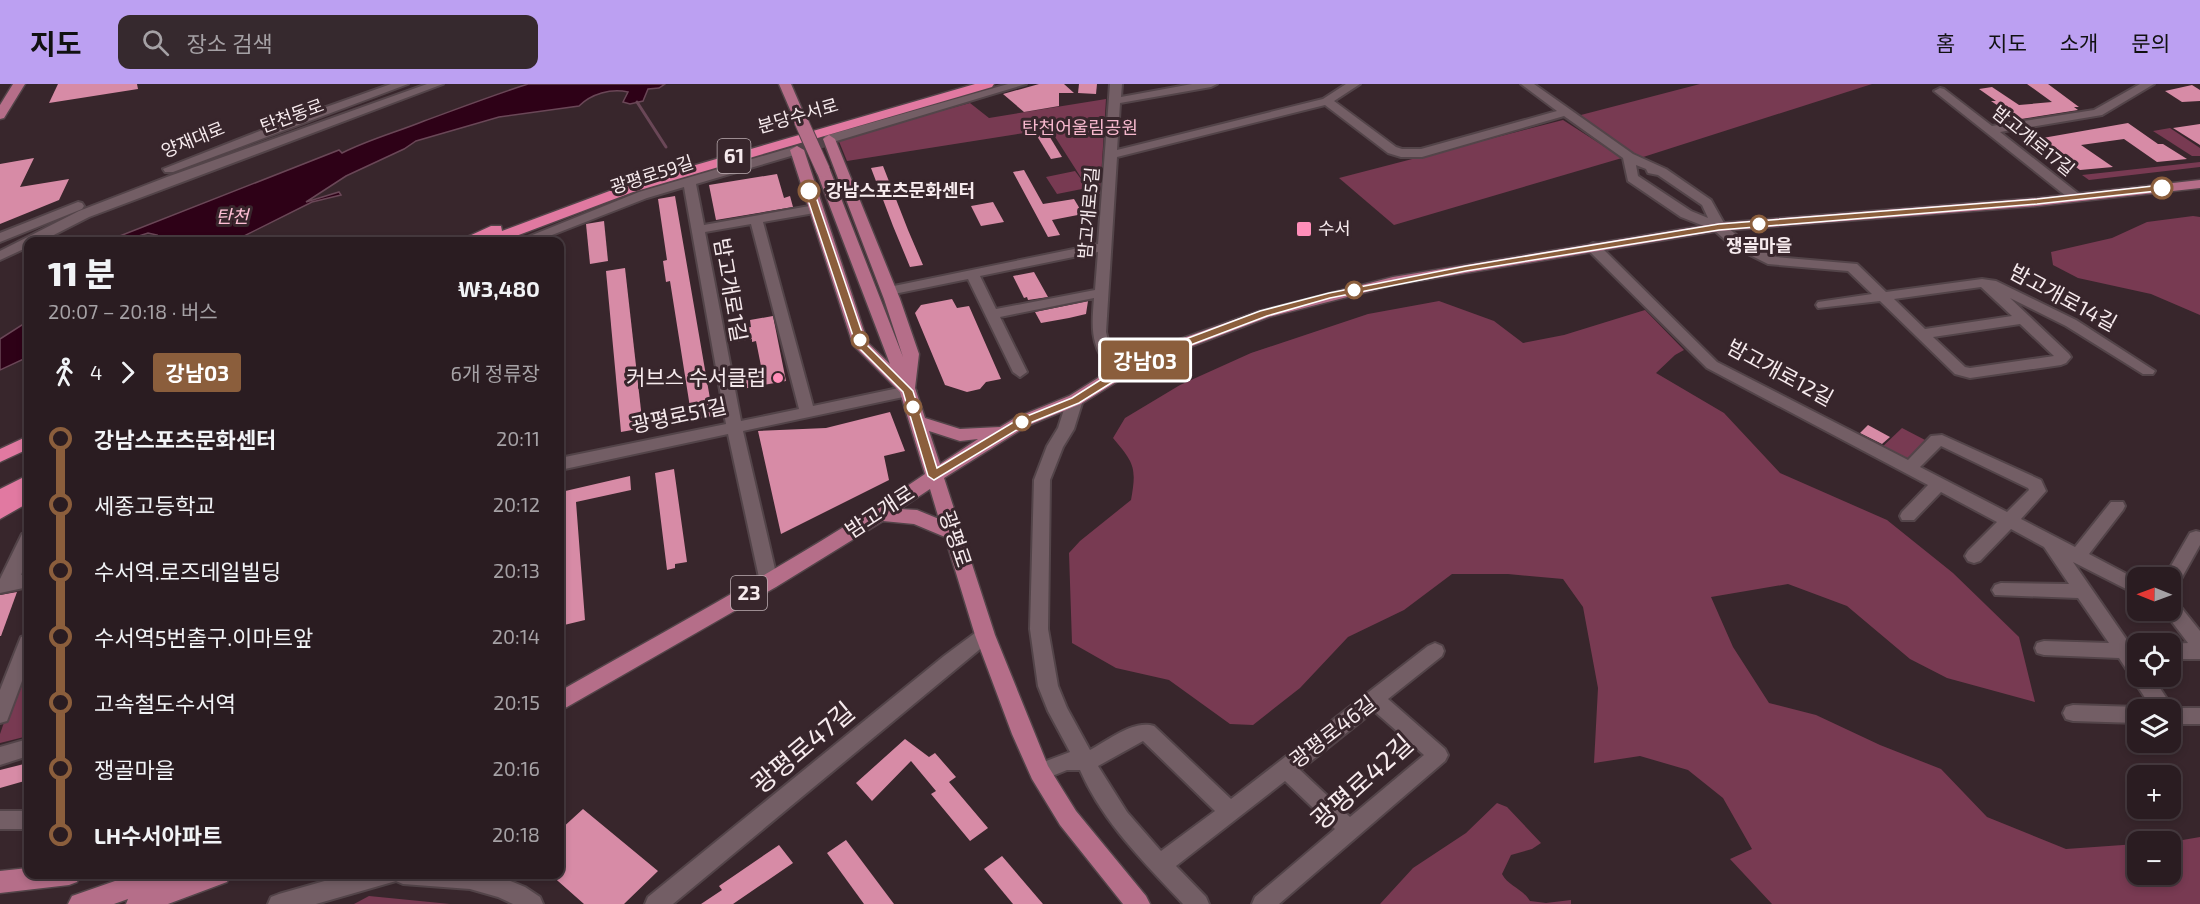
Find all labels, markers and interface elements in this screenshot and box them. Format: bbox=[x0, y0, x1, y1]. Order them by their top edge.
search box bbox=[118, 15, 538, 69]
text: 지도 bbox=[30, 26, 82, 60]
icon: search bbox=[139, 26, 172, 59]
text: 장소 검색 bbox=[187, 30, 272, 56]
text: 홈 bbox=[1936, 30, 1955, 55]
text: 지도 bbox=[1988, 30, 2027, 55]
text: 소개 bbox=[2060, 30, 2098, 55]
text: 문의 bbox=[2131, 30, 2170, 55]
street label: 탄천동로 bbox=[257, 93, 327, 137]
street label: 분당수서로 bbox=[755, 93, 841, 137]
street label: 밤고개로17길 bbox=[1988, 100, 2079, 180]
street label: 양재대로 bbox=[158, 116, 227, 162]
park label: 탄천어울림공원 bbox=[1022, 116, 1138, 138]
road number: 61 bbox=[718, 139, 750, 173]
street label: 광평로59길 bbox=[607, 150, 696, 198]
street label: 밤고개로5길 bbox=[1073, 166, 1103, 260]
unlabelled marker bbox=[2151, 177, 2173, 199]
place label: 강남스포츠문화센터 bbox=[826, 179, 975, 201]
marker: 강남스포츠문화센터 bbox=[798, 180, 820, 202]
water label: 탄천 bbox=[215, 205, 251, 227]
marker: 쟁골마을 bbox=[1750, 215, 1768, 233]
place label: 수서 bbox=[1318, 217, 1351, 239]
marker: 수서 bbox=[1295, 220, 1313, 238]
place label: 쟁골마을 bbox=[1726, 234, 1792, 256]
street label: 밤고개로1길 bbox=[710, 236, 753, 344]
text: 11 분 bbox=[48, 253, 115, 293]
street label: 밤고개로14길 bbox=[2006, 258, 2122, 335]
text: ₩3,480 bbox=[458, 275, 540, 301]
unlabelled marker bbox=[1345, 281, 1363, 299]
text: 20:07 – 20:18 · 버스 bbox=[48, 299, 218, 323]
unlabelled marker bbox=[851, 331, 869, 349]
street label: 밤고개로12길 bbox=[1723, 333, 1838, 410]
line badge: 강남03 bbox=[1103, 340, 1187, 380]
text: 강남03 bbox=[1113, 348, 1177, 373]
icon: walk bbox=[48, 356, 81, 389]
icon: forward bbox=[111, 356, 144, 389]
text: 4 bbox=[90, 360, 102, 384]
text: 강남03 bbox=[165, 360, 229, 385]
text: 6개 정류장 bbox=[451, 361, 540, 385]
place label: 커브스 수서클럽 bbox=[626, 364, 766, 389]
marker: 커브스 수서클럽 bbox=[771, 371, 785, 385]
street label: 광평로51길 bbox=[629, 392, 729, 437]
unlabelled marker bbox=[904, 398, 922, 416]
unlabelled marker bbox=[1013, 413, 1031, 431]
text: 강남스포츠문화센터 bbox=[94, 426, 276, 452]
text: 20:11 bbox=[496, 426, 540, 450]
street label: 밤고개로 bbox=[840, 479, 918, 542]
text: 세종고등학교 bbox=[94, 492, 215, 518]
text: 20:12 bbox=[493, 492, 540, 516]
street label: 광평로 bbox=[935, 507, 978, 570]
text: 수서역.로즈데일빌딩 bbox=[94, 558, 281, 584]
text: 20:13 bbox=[493, 558, 540, 582]
north arrow bbox=[2127, 567, 2181, 621]
map controls bbox=[2127, 567, 2181, 885]
road number: 23 bbox=[731, 576, 767, 610]
text: 수서역5번출구.이마트앞 bbox=[94, 624, 313, 650]
text: 20:14 bbox=[492, 624, 540, 648]
button: locate bbox=[2127, 633, 2181, 687]
text: 고속철도수서역 bbox=[94, 690, 236, 716]
text: 20:15 bbox=[493, 690, 540, 714]
street label: 광평로46길 bbox=[1284, 690, 1380, 772]
street label: 광평로47길 bbox=[744, 695, 860, 799]
button: layers bbox=[2127, 699, 2181, 753]
street label: 광평로42길 bbox=[1304, 727, 1418, 835]
text: 쟁골마을 bbox=[94, 756, 175, 782]
text: 20:16 bbox=[493, 756, 540, 780]
button: + bbox=[2127, 765, 2181, 819]
text: LH수서아파트 bbox=[94, 822, 222, 848]
text: 20:18 bbox=[492, 822, 540, 846]
button: − bbox=[2127, 831, 2181, 885]

